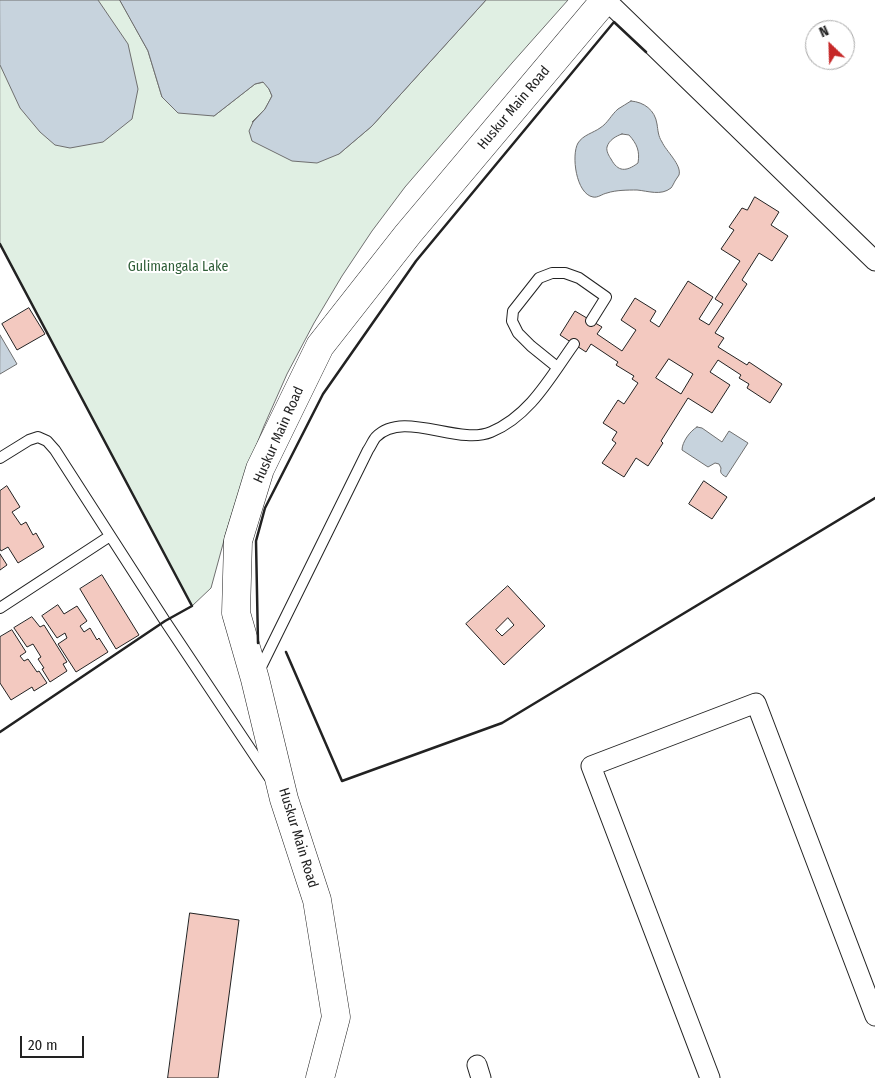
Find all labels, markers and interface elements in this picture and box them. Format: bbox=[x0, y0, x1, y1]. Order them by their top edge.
north arrow bbox=[805, 20, 855, 70]
text: N bbox=[817, 22, 831, 41]
street label: Huskur Main Road bbox=[474, 63, 554, 153]
park label: Gulimangala Lake bbox=[128, 259, 228, 275]
street label: Huskur Main Road bbox=[250, 384, 308, 486]
street label: Huskur Main Road bbox=[275, 786, 321, 890]
scale bar bbox=[22, 1026, 86, 1058]
text: 20 m bbox=[28, 1036, 58, 1054]

